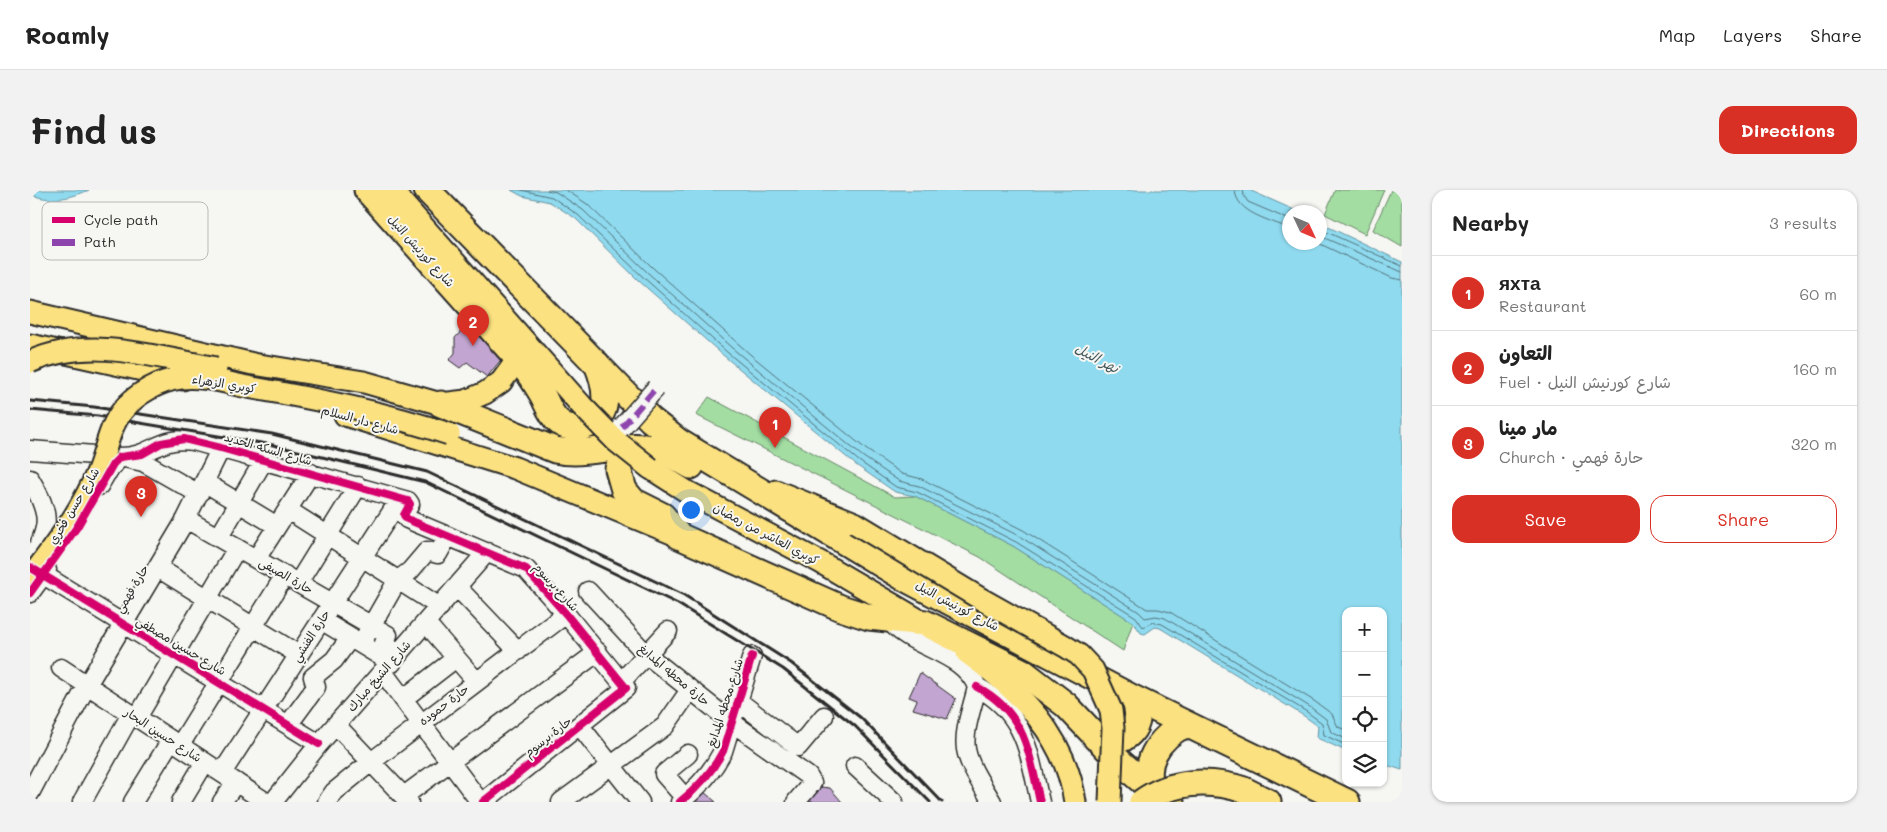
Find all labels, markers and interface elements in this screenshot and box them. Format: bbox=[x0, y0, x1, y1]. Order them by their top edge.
text: Roamly bbox=[25, 19, 109, 50]
text: Map bbox=[1659, 23, 1695, 47]
text: Layers bbox=[1723, 23, 1782, 47]
text: Share bbox=[1810, 23, 1862, 47]
button: Directions bbox=[1719, 106, 1857, 154]
text: Find us bbox=[30, 107, 157, 153]
legend bbox=[42, 202, 208, 260]
north arrow bbox=[1282, 205, 1327, 250]
text: Nearby bbox=[1452, 209, 1529, 236]
text: Cycle path bbox=[84, 210, 158, 229]
street label: شارع كورنيش النيل bbox=[383, 211, 459, 291]
text: 3 results bbox=[1769, 212, 1837, 233]
text: Path bbox=[84, 232, 115, 251]
text: яхта bbox=[1499, 270, 1541, 295]
text: 1 bbox=[1464, 283, 1472, 304]
text: 60 m bbox=[1800, 283, 1837, 304]
text: Restaurant bbox=[1499, 295, 1587, 316]
pin: 2 bbox=[457, 305, 489, 346]
water label: نهر النيل bbox=[1072, 338, 1124, 378]
text: التعاون bbox=[1499, 340, 1552, 365]
text: 2 bbox=[1464, 358, 1472, 379]
text: 160 m bbox=[1792, 358, 1837, 379]
street label: كوبري الزهراء bbox=[191, 370, 257, 398]
text: Fuel · شارع كورنيش النيل bbox=[1499, 371, 1671, 392]
street label: شارع دار السلام bbox=[319, 401, 401, 439]
pin: 1 bbox=[759, 407, 791, 448]
text: مار مينا bbox=[1499, 415, 1557, 440]
street label: شارع السكه الحديد bbox=[222, 428, 314, 470]
text: 3 bbox=[1463, 433, 1473, 454]
text: 320 m bbox=[1791, 433, 1837, 454]
text: Church · حارة فهمي bbox=[1499, 446, 1643, 467]
street label: شارع حسن فخري bbox=[44, 464, 104, 548]
pin: 3 bbox=[125, 476, 157, 517]
button: Save bbox=[1452, 495, 1640, 543]
button: Share bbox=[1650, 495, 1837, 543]
your location bbox=[678, 497, 704, 523]
street label: كوبري العاشر من رمضان bbox=[710, 498, 822, 570]
street label: حارة الصيفى bbox=[256, 553, 316, 598]
street label: شارع برسوم bbox=[529, 558, 583, 616]
street label: حارة فهمي bbox=[110, 561, 155, 618]
street label: شارع كورنيش النيل bbox=[912, 576, 1002, 636]
street label: حارة الفنشي bbox=[287, 606, 336, 667]
map controls bbox=[1342, 607, 1387, 787]
button: + bbox=[1342, 607, 1387, 652]
street label: شارع حسين مصطفي bbox=[132, 612, 229, 682]
street label: شارع الشيخ مبارك bbox=[343, 636, 415, 716]
street label: حارة محطه المدابغ bbox=[634, 640, 714, 710]
button: − bbox=[1342, 652, 1387, 697]
street label: شارع محطه المدابغ bbox=[702, 656, 748, 750]
street label: حارة حموده bbox=[415, 680, 472, 728]
button: locate bbox=[1342, 697, 1387, 742]
street label: شارع حسين البحار bbox=[120, 703, 205, 767]
street label: حارة برسوم bbox=[520, 712, 576, 762]
button: layers bbox=[1342, 742, 1387, 787]

